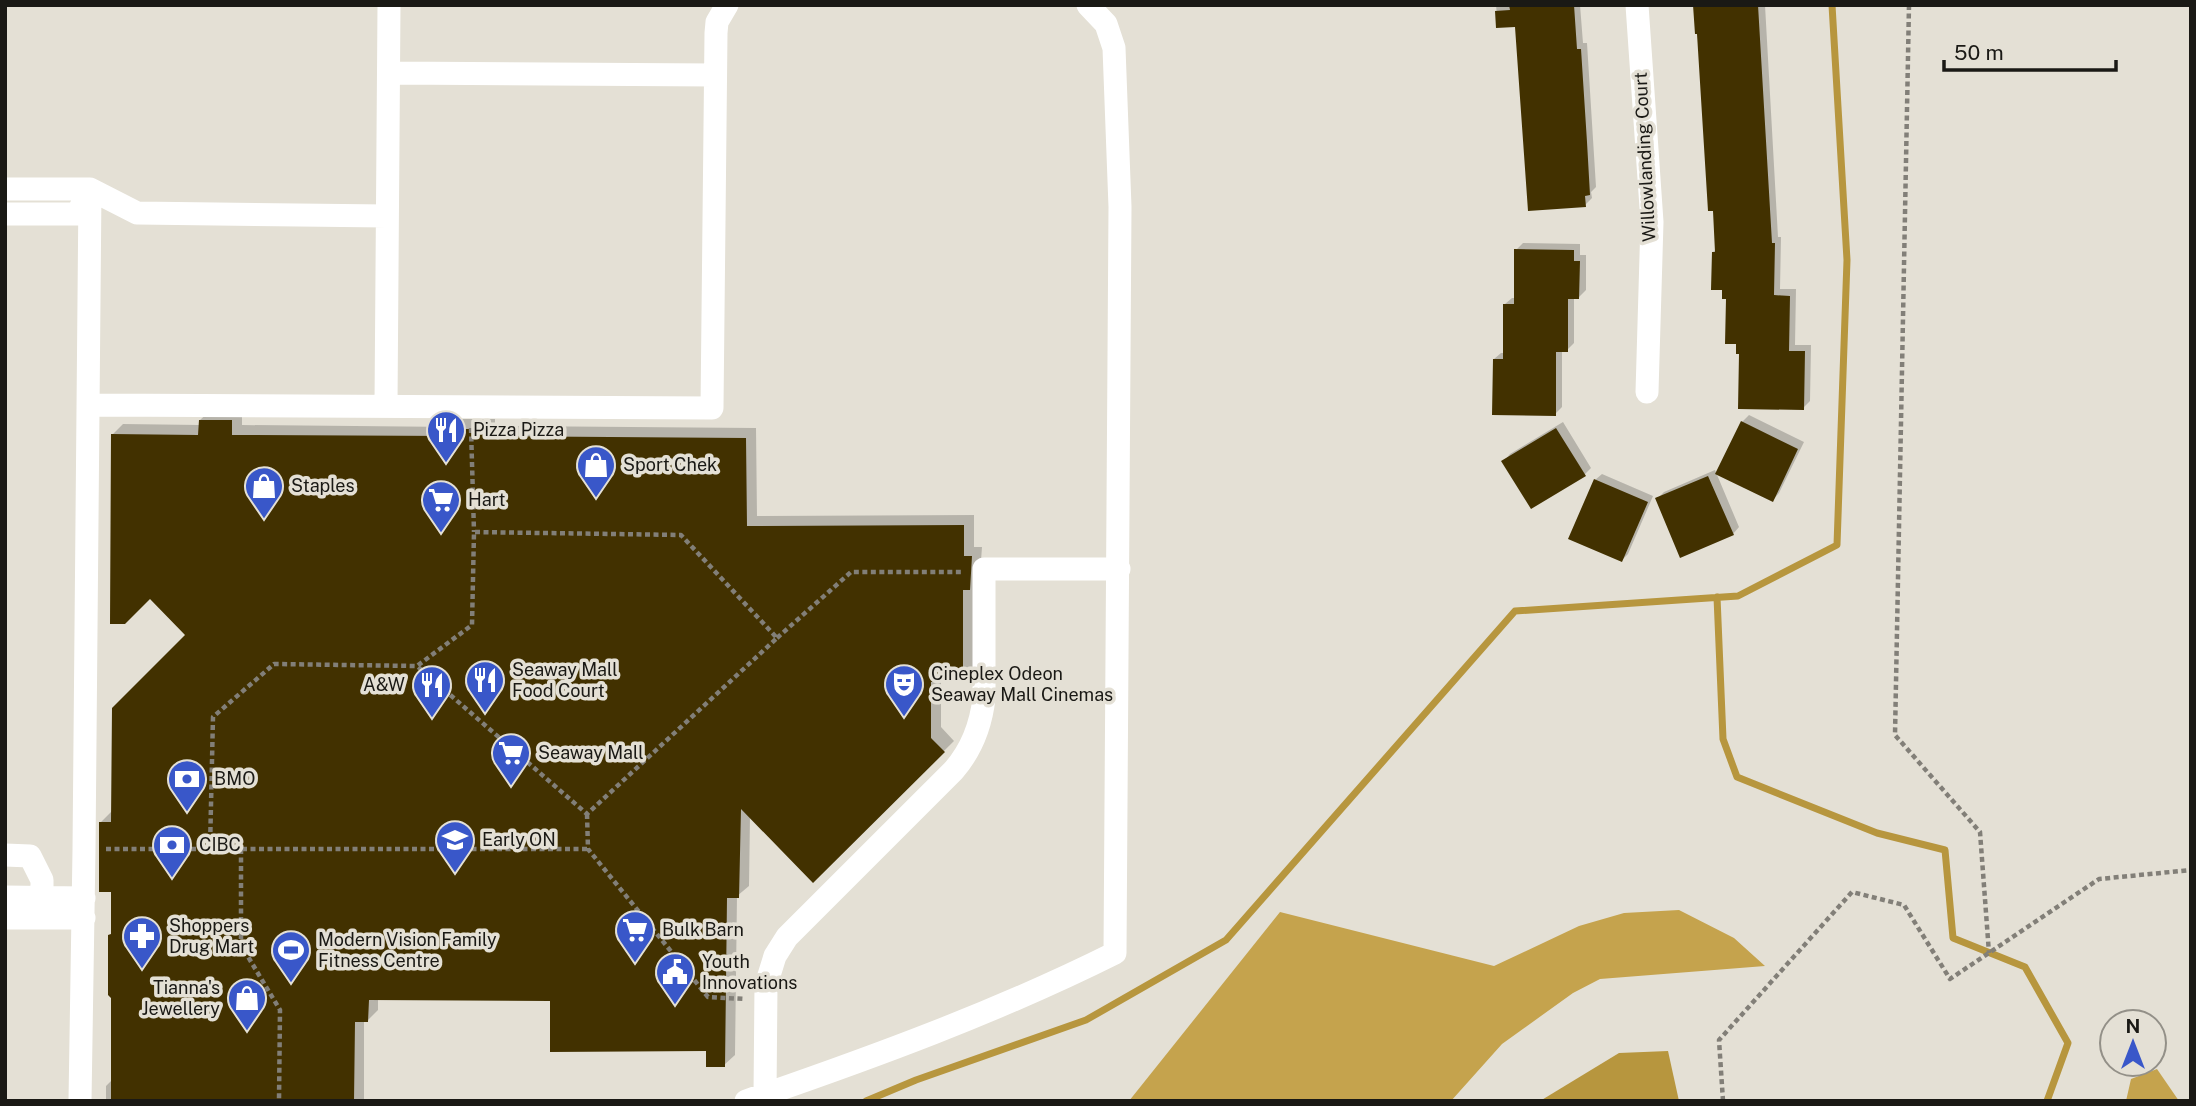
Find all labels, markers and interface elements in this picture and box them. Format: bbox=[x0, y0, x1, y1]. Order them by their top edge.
scale bar bbox=[1944, 28, 2116, 72]
text: 50 m bbox=[1954, 40, 2004, 65]
street label: Willowlanding Court bbox=[1630, 72, 1659, 242]
restaurant icon: Pizza Pizza bbox=[425, 409, 467, 464]
place label: Pizza Pizza bbox=[473, 419, 564, 440]
shop icon: Sport Chek bbox=[575, 444, 617, 499]
place label: Sport Chek bbox=[623, 454, 717, 475]
shop icon: Staples bbox=[243, 465, 285, 520]
place label: Staples bbox=[291, 475, 355, 496]
supermarket icon: Hart bbox=[420, 479, 462, 534]
place label: Hart bbox=[468, 489, 505, 510]
restaurant icon: Seaway Mall Food Court bbox=[464, 659, 506, 714]
place label: Seaway Mall Food Court bbox=[512, 659, 618, 701]
theatre icon: Cineplex Odeon Seaway Mall Cinemas bbox=[883, 663, 925, 718]
place label: Cineplex Odeon Seaway Mall Cinemas bbox=[931, 663, 1113, 705]
restaurant icon: A&W bbox=[411, 664, 453, 719]
place label: A&W bbox=[363, 674, 405, 695]
supermarket icon: Seaway Mall bbox=[490, 732, 532, 787]
place label: Seaway Mall bbox=[538, 742, 644, 763]
bank icon: BMO bbox=[166, 758, 208, 813]
place label: BMO bbox=[214, 768, 255, 789]
school or university icon: Early ON bbox=[434, 819, 476, 874]
bank icon: CIBC bbox=[151, 824, 193, 879]
place label: Early ON bbox=[482, 829, 556, 850]
place label: CIBC bbox=[199, 834, 241, 855]
supermarket icon: Bulk Barn bbox=[614, 909, 656, 964]
pharmacy icon: Shoppers Drug Mart bbox=[121, 915, 163, 970]
place label: Shoppers Drug Mart bbox=[169, 915, 254, 957]
place label: Bulk Barn bbox=[662, 919, 744, 940]
sports icon: Modern Vision Family Fitness Centre bbox=[270, 929, 312, 984]
place label: Modern Vision Family Fitness Centre bbox=[318, 929, 497, 971]
public building icon: Youth Innovations bbox=[654, 951, 696, 1006]
place label: Youth Innovations bbox=[702, 951, 797, 993]
place label: Tianna's Jewellery bbox=[142, 977, 220, 1019]
shop icon: Tianna's Jewellery bbox=[226, 977, 268, 1032]
north arrow bbox=[2098, 1008, 2168, 1078]
text: N bbox=[2126, 1015, 2140, 1037]

